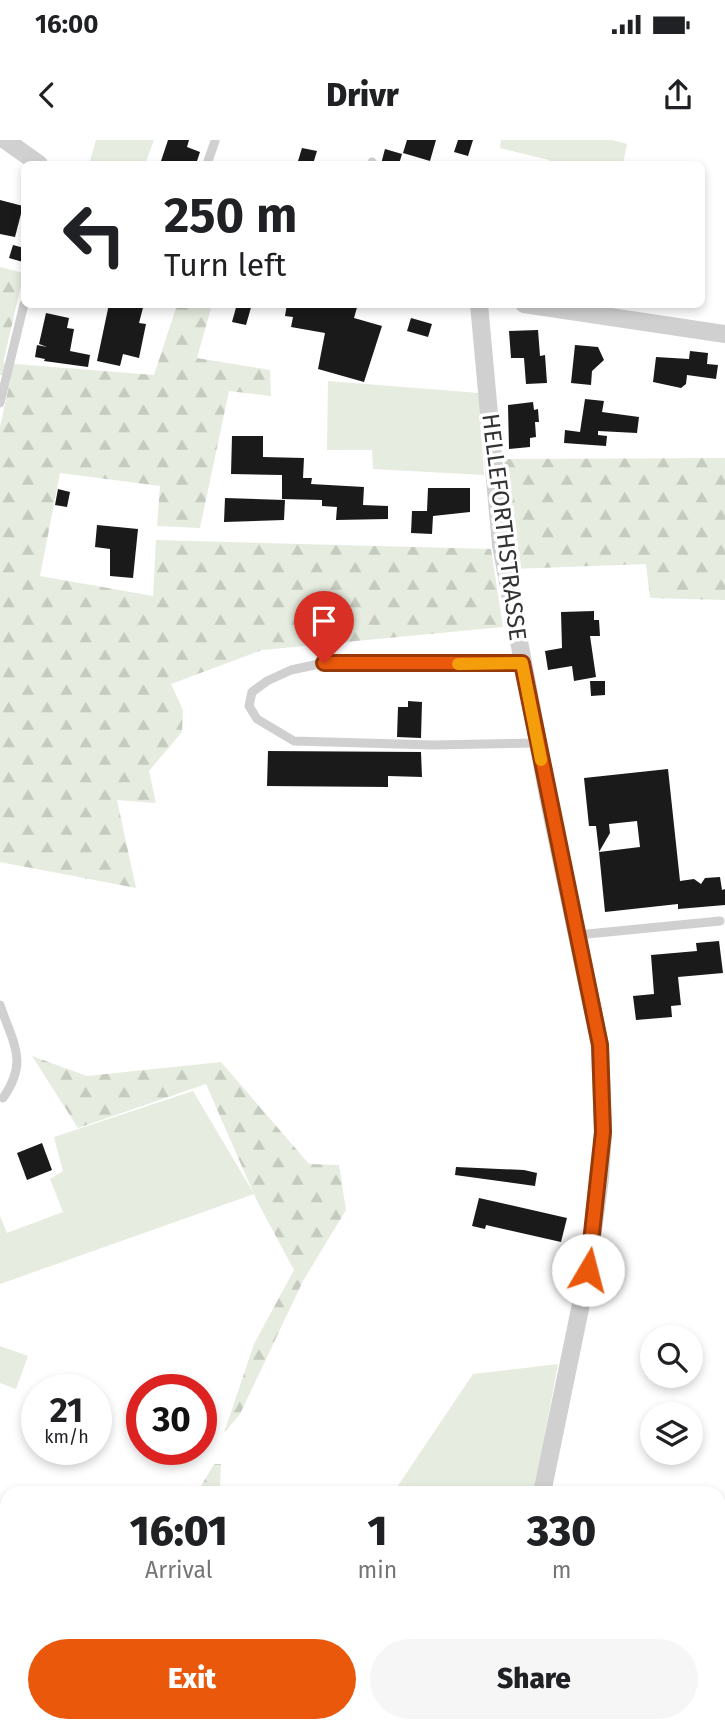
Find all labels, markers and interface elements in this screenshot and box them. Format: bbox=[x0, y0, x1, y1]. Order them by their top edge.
text: 16:00 bbox=[35, 9, 98, 40]
icon: back bbox=[28, 76, 66, 114]
text: Drivr bbox=[326, 76, 399, 114]
icon: share bbox=[659, 76, 697, 114]
text: 250 m bbox=[164, 186, 297, 245]
icon: left bbox=[49, 189, 140, 280]
text: Turn left bbox=[164, 246, 286, 284]
street label: HELLEFORTHSTRASSE bbox=[476, 412, 532, 642]
pin bbox=[294, 591, 354, 663]
icon: arrive bbox=[305, 602, 343, 640]
position arrow bbox=[551, 1233, 625, 1307]
map controls bbox=[640, 1325, 703, 1465]
button: search bbox=[640, 1325, 703, 1388]
speed limit sign: 30 bbox=[126, 1374, 217, 1465]
text: 21 bbox=[50, 1389, 83, 1431]
button: layers bbox=[640, 1402, 703, 1465]
text: km/h bbox=[44, 1426, 89, 1448]
text: 16:01 bbox=[130, 1506, 228, 1556]
text: 1 bbox=[367, 1506, 387, 1556]
text: 330 bbox=[527, 1506, 596, 1556]
text: Arrival bbox=[145, 1556, 212, 1584]
text: min bbox=[358, 1556, 397, 1584]
text: m bbox=[552, 1556, 571, 1584]
button: Exit bbox=[28, 1639, 356, 1719]
button: Share bbox=[370, 1639, 698, 1719]

